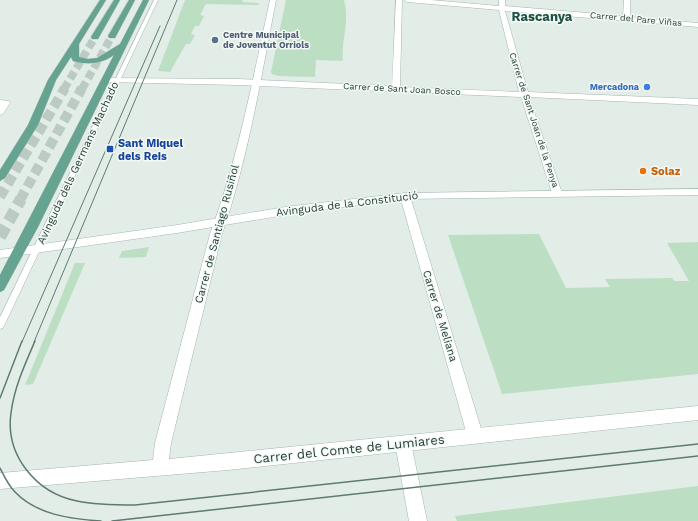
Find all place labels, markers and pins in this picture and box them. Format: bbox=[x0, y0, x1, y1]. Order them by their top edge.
place label: Centre Municipal de Joventut Orriols bbox=[223, 30, 309, 50]
marker: Centre Municipal de Joventut Orriols bbox=[210, 35, 220, 45]
place label: Mercadona bbox=[590, 82, 640, 92]
marker: Mercadona bbox=[642, 82, 652, 92]
place label: Sant Miquel dels Reis bbox=[118, 137, 183, 163]
marker: Sant Miquel dels Reis bbox=[105, 144, 115, 154]
place label: Solaz bbox=[651, 165, 681, 178]
marker: Solaz bbox=[638, 166, 648, 176]

